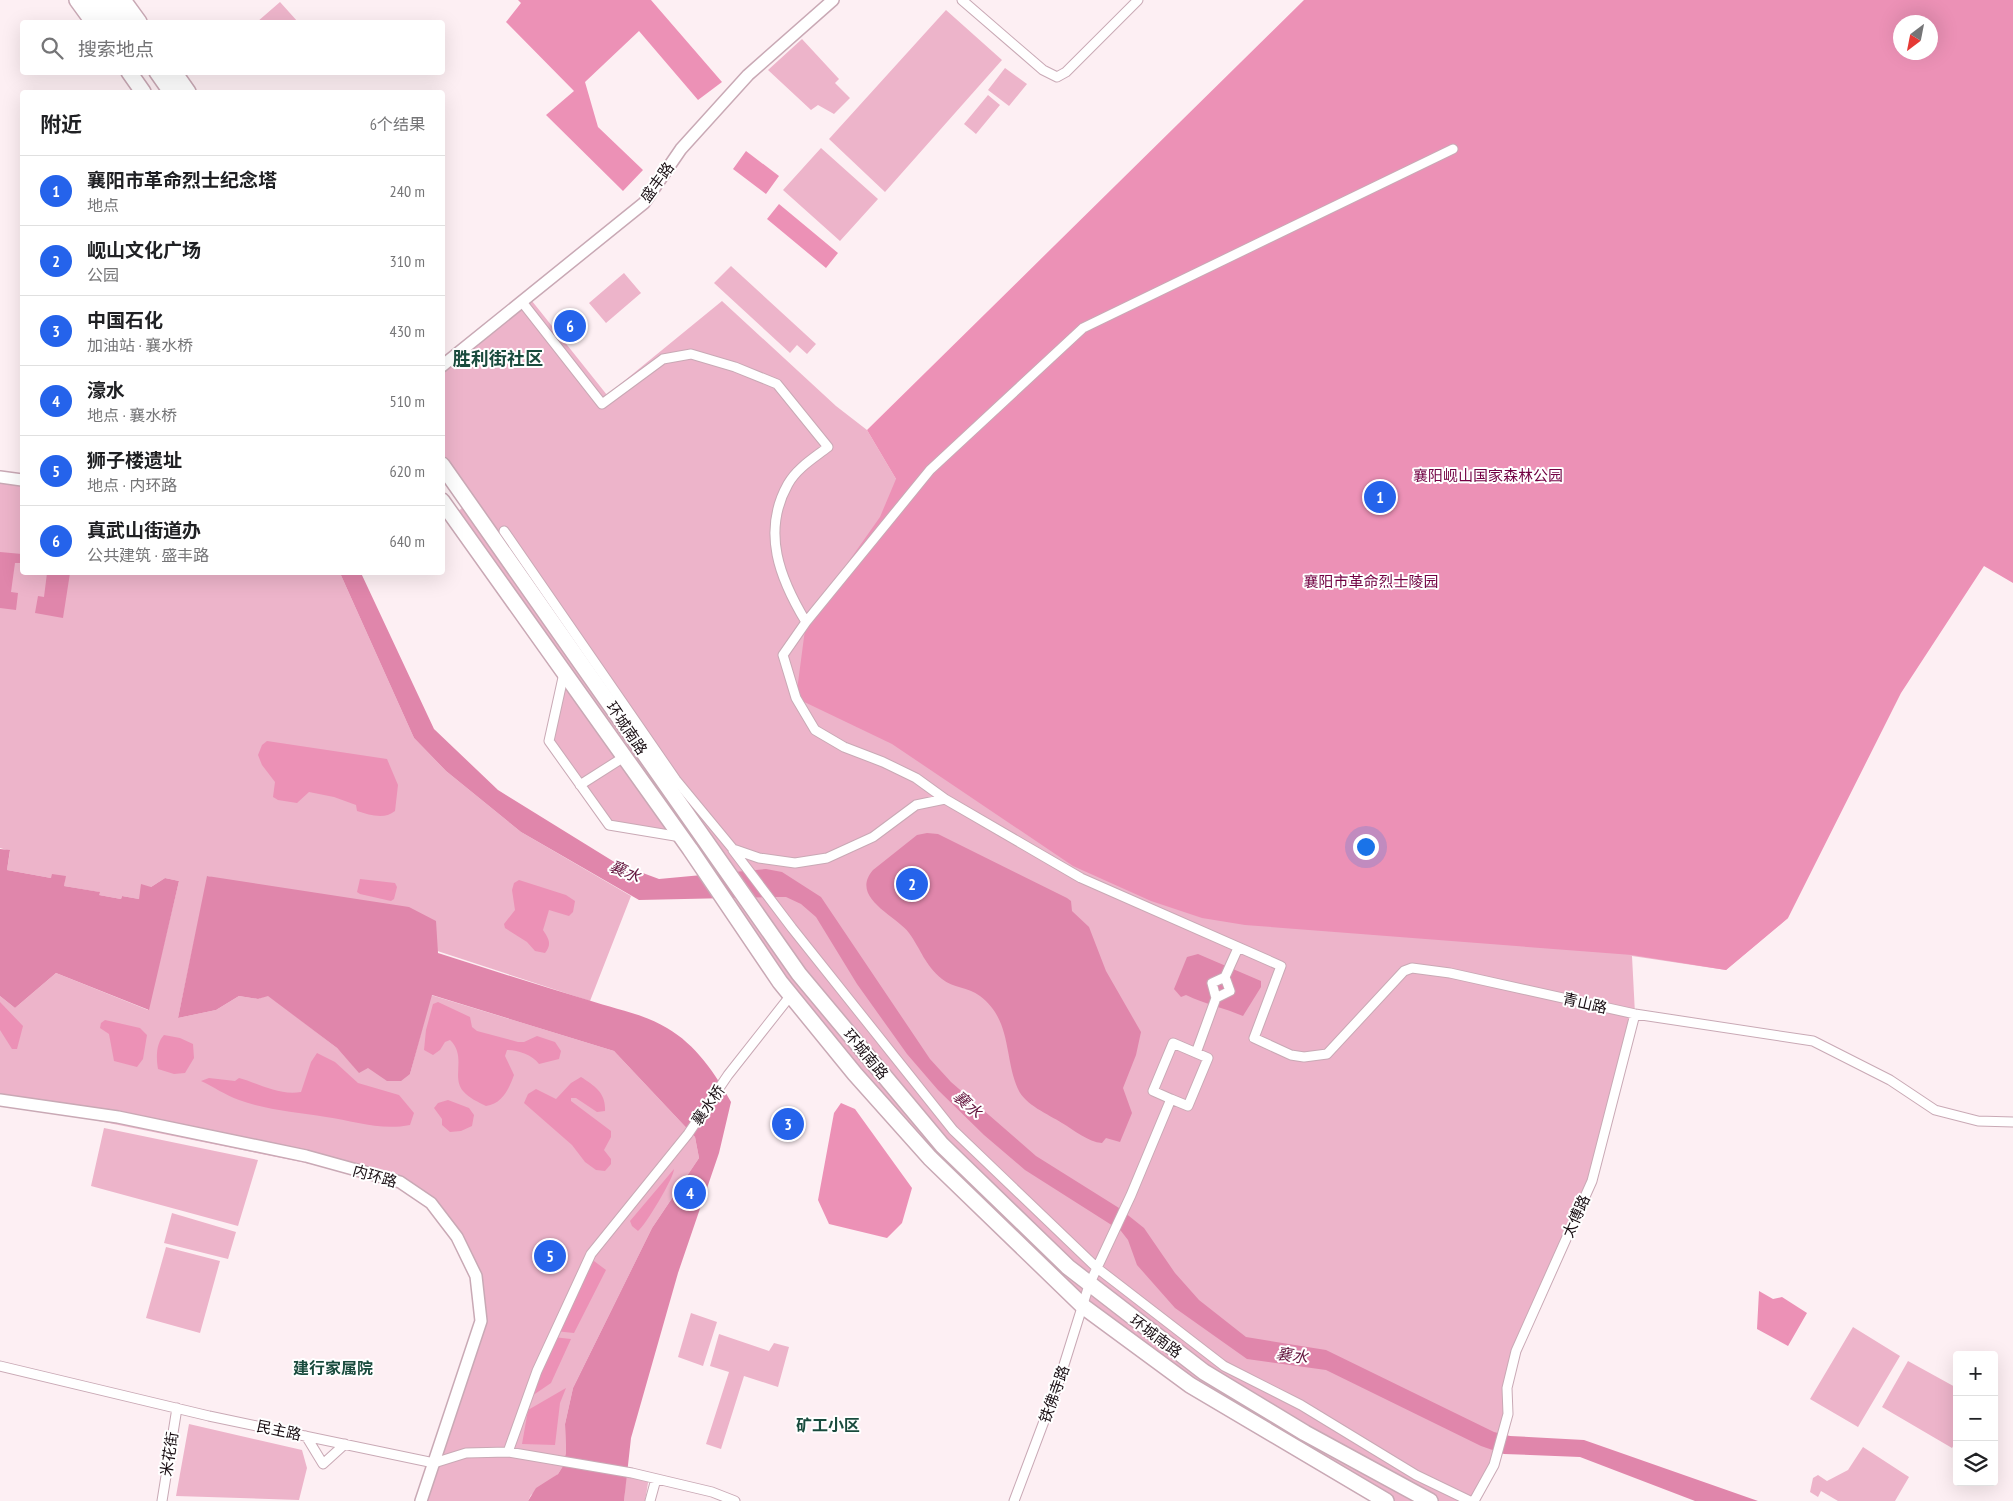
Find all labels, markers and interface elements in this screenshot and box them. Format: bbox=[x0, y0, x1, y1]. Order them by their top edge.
north arrow bbox=[1893, 15, 1938, 60]
search box bbox=[20, 20, 445, 75]
icon: search bbox=[38, 34, 66, 62]
text: 搜索地点 bbox=[78, 37, 154, 61]
text: 附近 bbox=[40, 111, 82, 138]
text: 6个结果 bbox=[370, 114, 425, 134]
street label: 盛丰路 bbox=[636, 158, 678, 206]
text: 襄阳市革命烈士纪念塔 bbox=[87, 168, 277, 192]
text: 1 bbox=[52, 181, 60, 201]
text: 240 m bbox=[390, 181, 425, 201]
text: 地点 bbox=[87, 195, 119, 215]
text: 岘山文化广场 bbox=[87, 238, 201, 262]
text: 2 bbox=[52, 251, 60, 271]
text: 310 m bbox=[390, 251, 425, 271]
text: 公园 bbox=[87, 265, 119, 285]
pin: 6 bbox=[554, 307, 586, 345]
text: 中国石化 bbox=[87, 308, 163, 332]
text: 3 bbox=[52, 321, 60, 341]
text: 430 m bbox=[390, 321, 425, 341]
text: 加油站 · 襄水桥 bbox=[87, 335, 193, 355]
district label: 胜利街社区 bbox=[453, 347, 543, 370]
text: 濠水 bbox=[87, 378, 125, 402]
text: 4 bbox=[52, 391, 60, 411]
text: 510 m bbox=[390, 391, 425, 411]
text: 地点 · 襄水桥 bbox=[87, 405, 177, 425]
text: 狮子楼遗址 bbox=[87, 448, 182, 472]
text: 5 bbox=[52, 461, 60, 481]
text: 620 m bbox=[390, 461, 425, 481]
park label: 襄阳岘山国家森林公园 bbox=[1413, 466, 1563, 485]
text: 地点 · 内环路 bbox=[87, 475, 177, 495]
pin: 1 bbox=[1364, 478, 1396, 516]
text: 真武山街道办 bbox=[87, 518, 201, 542]
text: 6 bbox=[52, 531, 60, 551]
text: 640 m bbox=[390, 531, 425, 551]
text: 公共建筑 · 盛丰路 bbox=[87, 545, 209, 565]
park label: 襄阳市革命烈士陵园 bbox=[1303, 572, 1439, 591]
street label: 环城南路 bbox=[602, 698, 652, 758]
your location bbox=[1353, 834, 1379, 860]
water label: 襄水 bbox=[606, 856, 645, 887]
pin: 2 bbox=[896, 865, 928, 903]
street label: 青山路 bbox=[1561, 989, 1609, 1017]
street label: 环城南路 bbox=[839, 1025, 893, 1083]
street label: 襄水桥 bbox=[687, 1081, 729, 1129]
water label: 襄水 bbox=[949, 1086, 987, 1123]
pin: 3 bbox=[772, 1105, 804, 1143]
street label: 内环路 bbox=[351, 1161, 399, 1191]
pin: 4 bbox=[674, 1174, 706, 1212]
street label: 太傅路 bbox=[1558, 1192, 1594, 1240]
pin: 5 bbox=[534, 1237, 566, 1275]
street label: 环城南路 bbox=[1126, 1310, 1186, 1362]
water label: 襄水 bbox=[1275, 1343, 1310, 1367]
map controls bbox=[1953, 1351, 1998, 1486]
button: + bbox=[1953, 1351, 1998, 1396]
district label: 建行家属院 bbox=[293, 1358, 373, 1378]
street label: 铁佛寺路 bbox=[1035, 1363, 1073, 1425]
button: − bbox=[1953, 1396, 1998, 1441]
district label: 矿工小区 bbox=[796, 1415, 860, 1435]
street label: 民主路 bbox=[255, 1416, 303, 1444]
street label: 米花街 bbox=[156, 1430, 182, 1478]
button: layers bbox=[1953, 1441, 1998, 1486]

